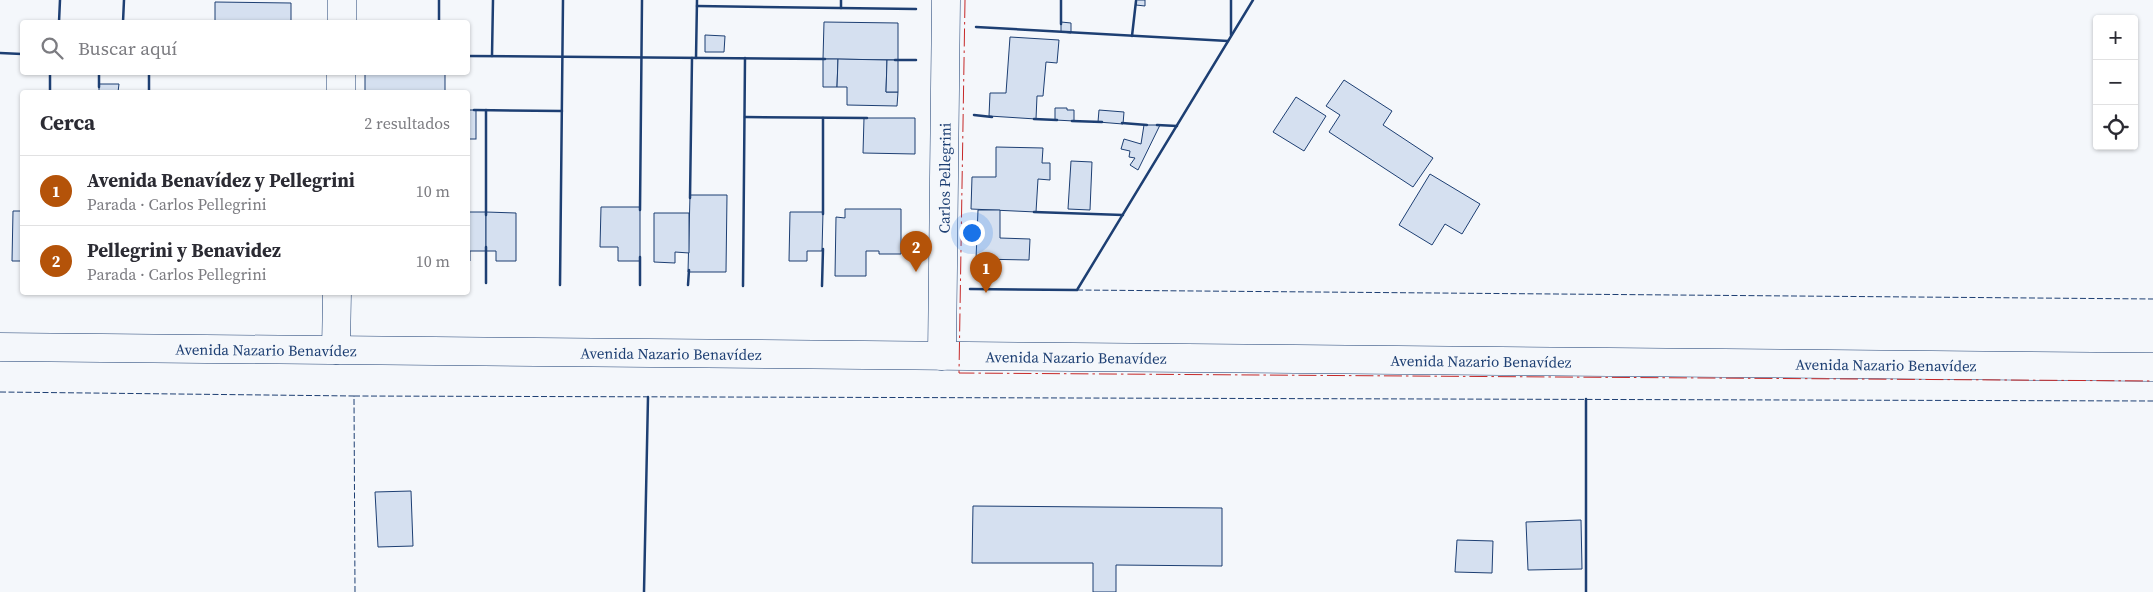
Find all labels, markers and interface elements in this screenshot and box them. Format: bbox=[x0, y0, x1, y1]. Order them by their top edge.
map controls bbox=[2093, 15, 2138, 150]
button: + bbox=[2093, 15, 2138, 60]
search box bbox=[20, 20, 470, 75]
icon: search bbox=[38, 34, 66, 62]
text: Buscar aquí bbox=[78, 35, 177, 61]
button: − bbox=[2093, 60, 2138, 105]
button: locate bbox=[2093, 105, 2138, 150]
text: Cerca bbox=[40, 108, 95, 137]
text: 2 resultados bbox=[364, 112, 450, 134]
street label: Carlos Pellegrini bbox=[933, 122, 955, 234]
text: Avenida Benavídez y Pellegrini bbox=[87, 167, 355, 193]
text: 1 bbox=[52, 180, 60, 202]
text: 10 m bbox=[416, 180, 450, 202]
text: Parada · Carlos Pellegrini bbox=[87, 193, 267, 215]
your location bbox=[959, 220, 985, 246]
pin: 2 bbox=[900, 231, 932, 272]
text: Pellegrini y Benavidez bbox=[87, 237, 281, 263]
text: 2 bbox=[52, 250, 60, 272]
text: 10 m bbox=[416, 250, 450, 272]
pin: 1 bbox=[970, 252, 1002, 293]
text: Parada · Carlos Pellegrini bbox=[87, 263, 267, 285]
street label: Avenida Nazario Benavídez bbox=[175, 338, 357, 361]
street label: Avenida Nazario Benavídez bbox=[580, 342, 762, 365]
street label: Avenida Nazario Benavídez bbox=[985, 346, 1167, 368]
street label: Avenida Nazario Benavídez bbox=[1390, 349, 1572, 372]
street label: Avenida Nazario Benavídez bbox=[1795, 353, 1977, 376]

